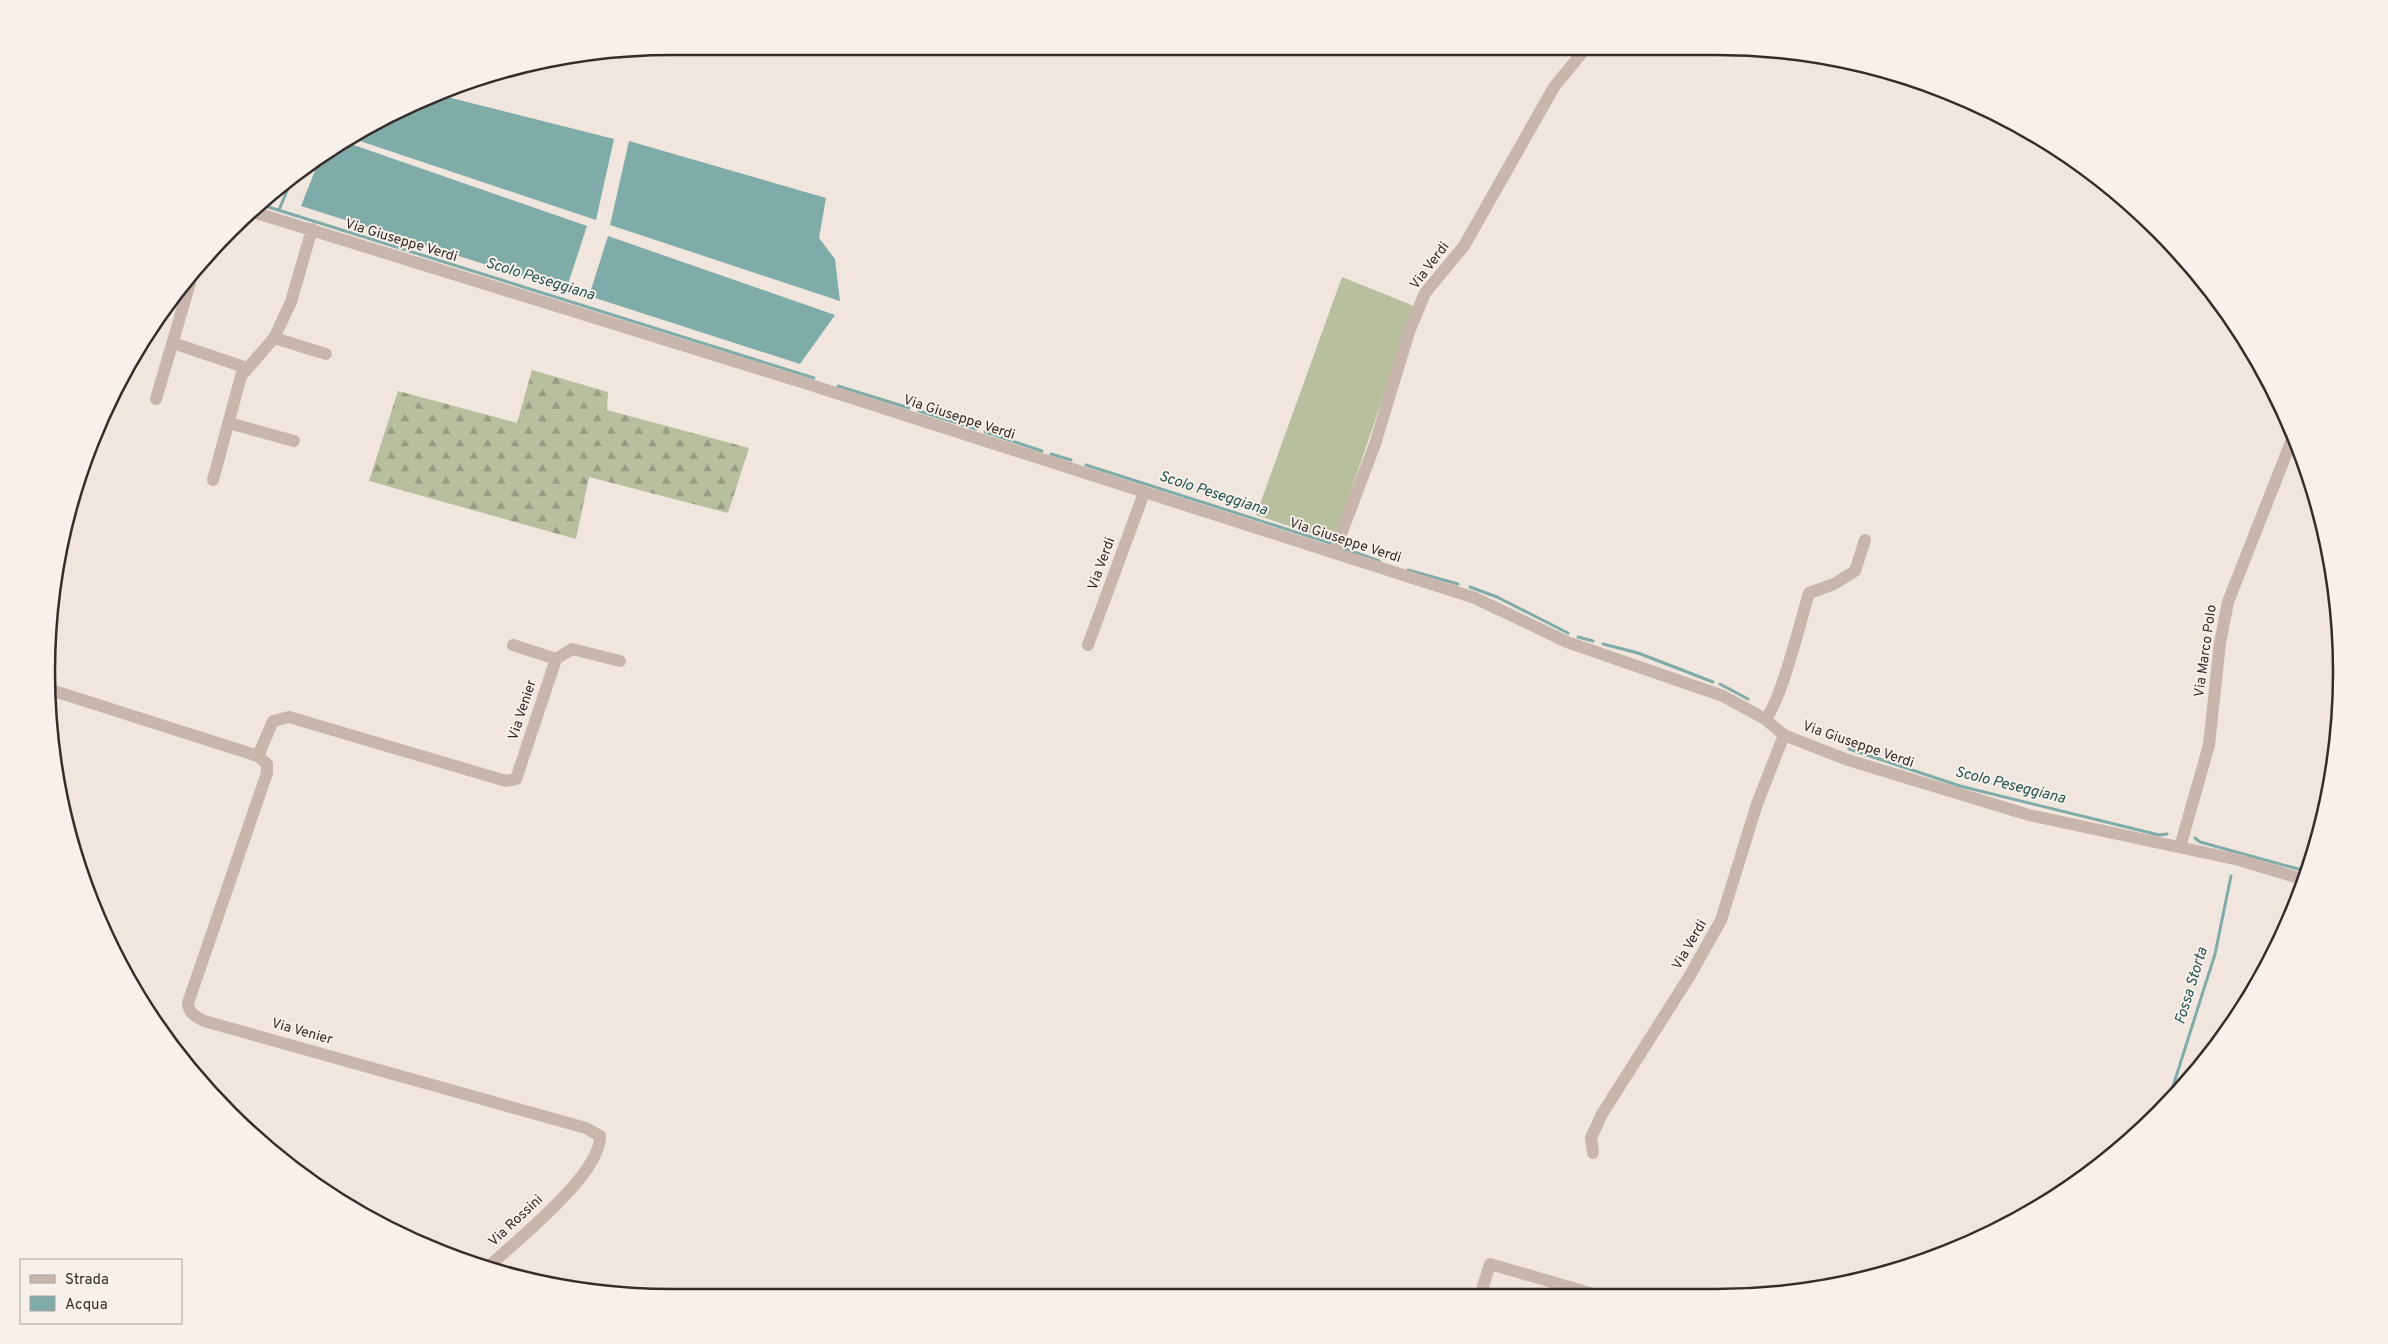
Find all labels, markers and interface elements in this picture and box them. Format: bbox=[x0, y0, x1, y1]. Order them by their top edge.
street label: Via Giuseppe Verdi bbox=[343, 216, 459, 266]
street label: Via Verdi bbox=[1407, 239, 1453, 293]
water label: Scolo Peseggiana bbox=[483, 254, 597, 306]
street label: Via Giuseppe Verdi bbox=[901, 392, 1017, 444]
water label: Scolo Peseggiana bbox=[1156, 468, 1270, 521]
street label: Via Giuseppe Verdi bbox=[1287, 515, 1403, 567]
street label: Via Verdi bbox=[1085, 535, 1119, 593]
street label: Via Marco Polo bbox=[2191, 603, 2221, 698]
street label: Via Venier bbox=[505, 677, 541, 742]
street label: Via Giuseppe Verdi bbox=[1800, 718, 1916, 772]
water label: Scolo Peseggiana bbox=[1953, 763, 2067, 809]
street label: Via Verdi bbox=[1669, 917, 1711, 973]
water label: Fossa Storta bbox=[2171, 945, 2213, 1027]
street label: Via Venier bbox=[269, 1015, 335, 1049]
street label: Via Rossini bbox=[485, 1192, 547, 1250]
legend bbox=[20, 1259, 182, 1324]
text: Strada bbox=[65, 1271, 109, 1290]
text: Acqua bbox=[65, 1296, 108, 1315]

